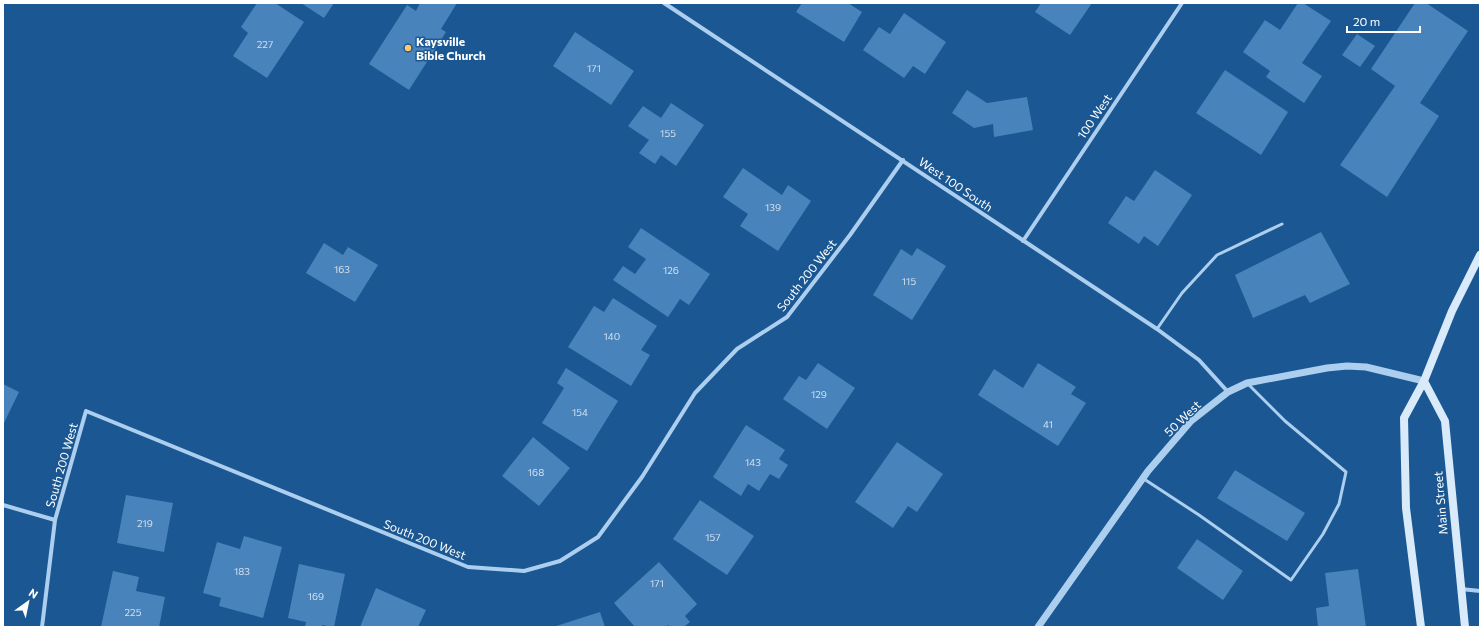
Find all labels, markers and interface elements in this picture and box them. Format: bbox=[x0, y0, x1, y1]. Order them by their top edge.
scale bar bbox=[1347, 8, 1420, 34]
text: 20 m bbox=[1353, 14, 1380, 28]
place label: Kaysville Bible Church bbox=[416, 34, 486, 62]
house number: 227 bbox=[257, 38, 273, 50]
marker: Kaysville Bible Church bbox=[403, 43, 413, 53]
house number: 171 bbox=[587, 62, 601, 74]
street label: 100 West bbox=[1074, 91, 1114, 141]
house number: 155 bbox=[660, 127, 676, 139]
street label: West 100 South bbox=[916, 154, 996, 214]
house number: 139 bbox=[765, 201, 781, 213]
street label: South 200 West bbox=[773, 236, 839, 314]
house number: 163 bbox=[334, 263, 350, 275]
house number: 126 bbox=[663, 264, 679, 276]
house number: 115 bbox=[902, 275, 916, 287]
house number: 140 bbox=[604, 330, 620, 342]
house number: 129 bbox=[811, 388, 827, 400]
street label: 50 West bbox=[1161, 397, 1203, 439]
house number: 154 bbox=[572, 406, 588, 418]
house number: 41 bbox=[1043, 418, 1053, 430]
street label: South 200 West bbox=[42, 421, 80, 509]
house number: 143 bbox=[745, 456, 761, 468]
house number: 168 bbox=[528, 466, 544, 478]
street label: Main Street bbox=[1430, 471, 1450, 535]
street label: South 200 West bbox=[382, 516, 468, 562]
house number: 219 bbox=[137, 517, 153, 529]
house number: 157 bbox=[705, 531, 721, 543]
house number: 183 bbox=[234, 565, 250, 577]
house number: 171 bbox=[650, 577, 664, 589]
north arrow bbox=[8, 582, 48, 622]
text: N bbox=[27, 585, 41, 601]
house number: 169 bbox=[308, 590, 324, 602]
house number: 225 bbox=[125, 606, 142, 618]

